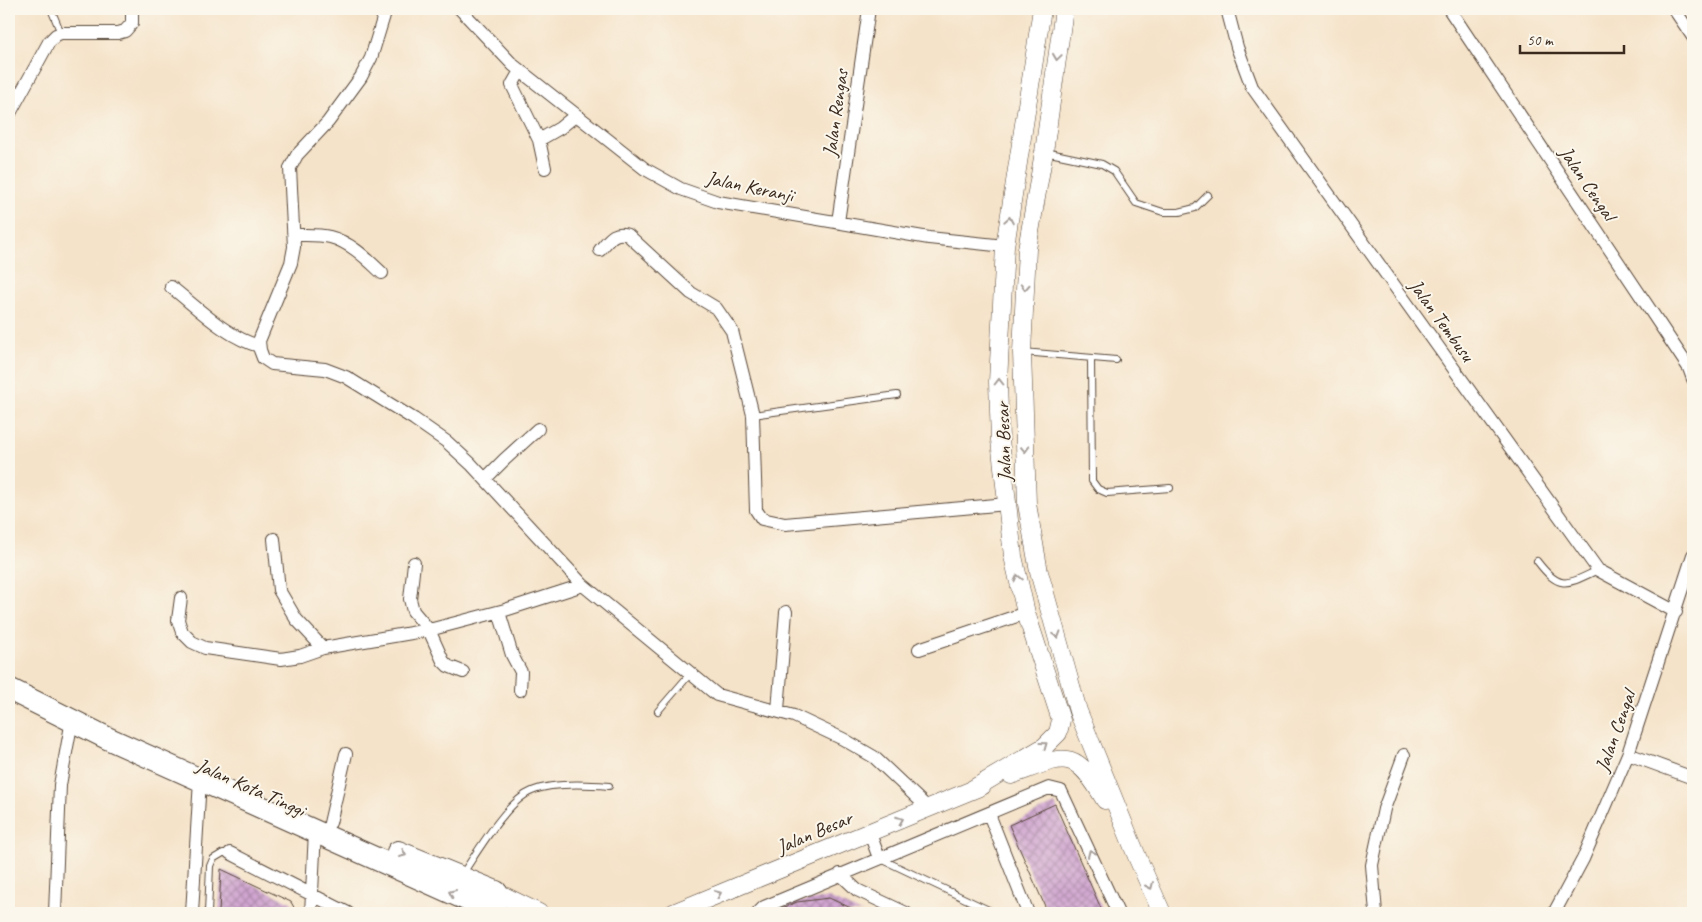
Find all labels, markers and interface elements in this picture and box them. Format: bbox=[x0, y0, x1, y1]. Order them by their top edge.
scale bar bbox=[1520, 22, 1623, 54]
text: 50 m bbox=[1527, 31, 1554, 50]
one-way arrow bbox=[1052, 53, 1063, 61]
street label: Jalan Rengas bbox=[817, 66, 854, 159]
street label: Jalan Cengal bbox=[1553, 141, 1624, 228]
street label: Jalan Keranji bbox=[703, 165, 798, 208]
one-way arrow bbox=[1004, 216, 1014, 225]
street label: Jalan Tembusu bbox=[1403, 273, 1481, 368]
one-way arrow bbox=[1019, 283, 1030, 291]
one-way arrow bbox=[994, 378, 1004, 386]
street label: Jalan Besar bbox=[990, 400, 1017, 483]
one-way arrow bbox=[1020, 446, 1030, 454]
one-way arrow bbox=[1013, 574, 1024, 583]
one-way arrow bbox=[1051, 631, 1062, 640]
street label: Jalan Cengal bbox=[1589, 684, 1643, 776]
one-way arrow bbox=[1038, 743, 1047, 751]
street label: Jalan Kota Tinggi bbox=[192, 752, 311, 823]
street label: Jalan Besar bbox=[772, 805, 857, 860]
one-way arrow bbox=[896, 815, 904, 825]
one-way arrow bbox=[398, 848, 407, 859]
one-way arrow bbox=[1086, 849, 1097, 858]
one-way arrow bbox=[1144, 881, 1154, 890]
one-way arrow bbox=[448, 889, 457, 900]
one-way arrow bbox=[713, 890, 722, 901]

